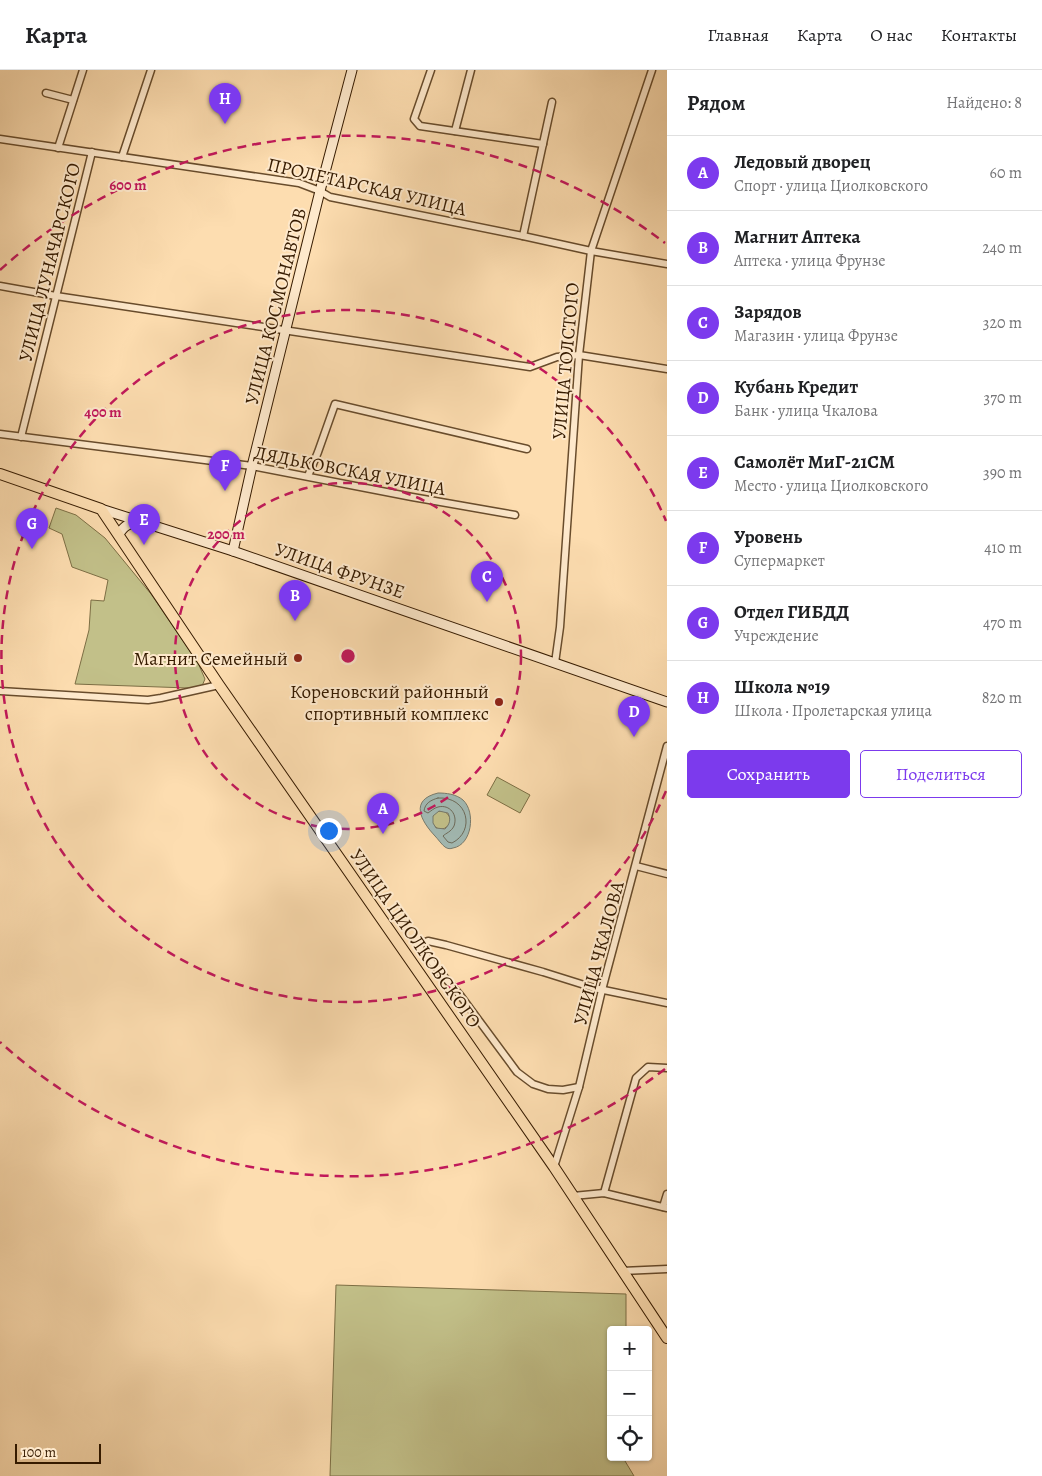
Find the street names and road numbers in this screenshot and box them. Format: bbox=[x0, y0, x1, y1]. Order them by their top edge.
street label: ПРОЛЕТАРСКАЯ УЛИЦА bbox=[265, 151, 470, 223]
street label: УЛИЦА ЛУНАЧАРСКОГО bbox=[13, 160, 87, 364]
street label: УЛИЦА КОСМОНАВТОВ bbox=[239, 205, 313, 407]
street label: УЛИЦА ТОЛСТОГО bbox=[546, 282, 586, 441]
street label: ДЯДЬКОВСКАЯ УЛИЦА bbox=[252, 440, 449, 502]
street label: УЛИЦА ФРУНЗЕ bbox=[271, 537, 408, 605]
street label: УЛИЦА ЦИОЛКОВСКОГО bbox=[343, 844, 487, 1033]
street label: УЛИЦА ЧКАЛОВА bbox=[567, 878, 631, 1028]

